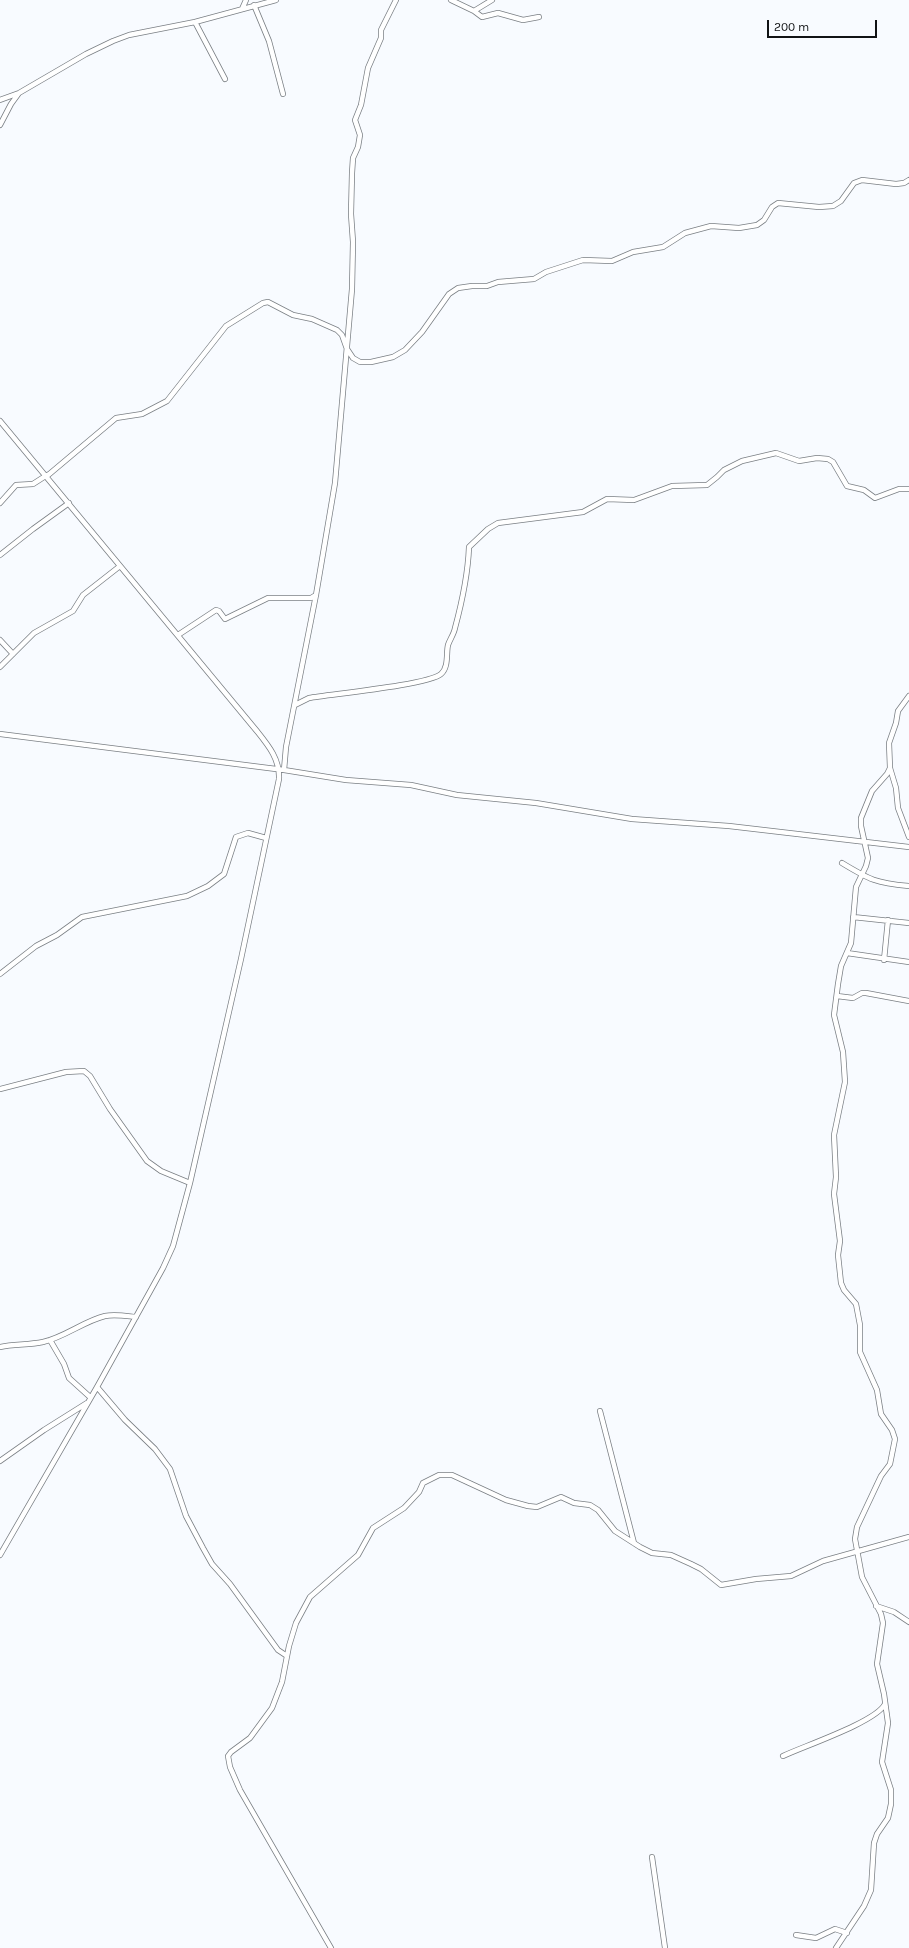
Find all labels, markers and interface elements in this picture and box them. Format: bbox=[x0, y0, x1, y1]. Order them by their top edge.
scale bar bbox=[769, 12, 879, 38]
text: 200 m bbox=[774, 20, 809, 34]

